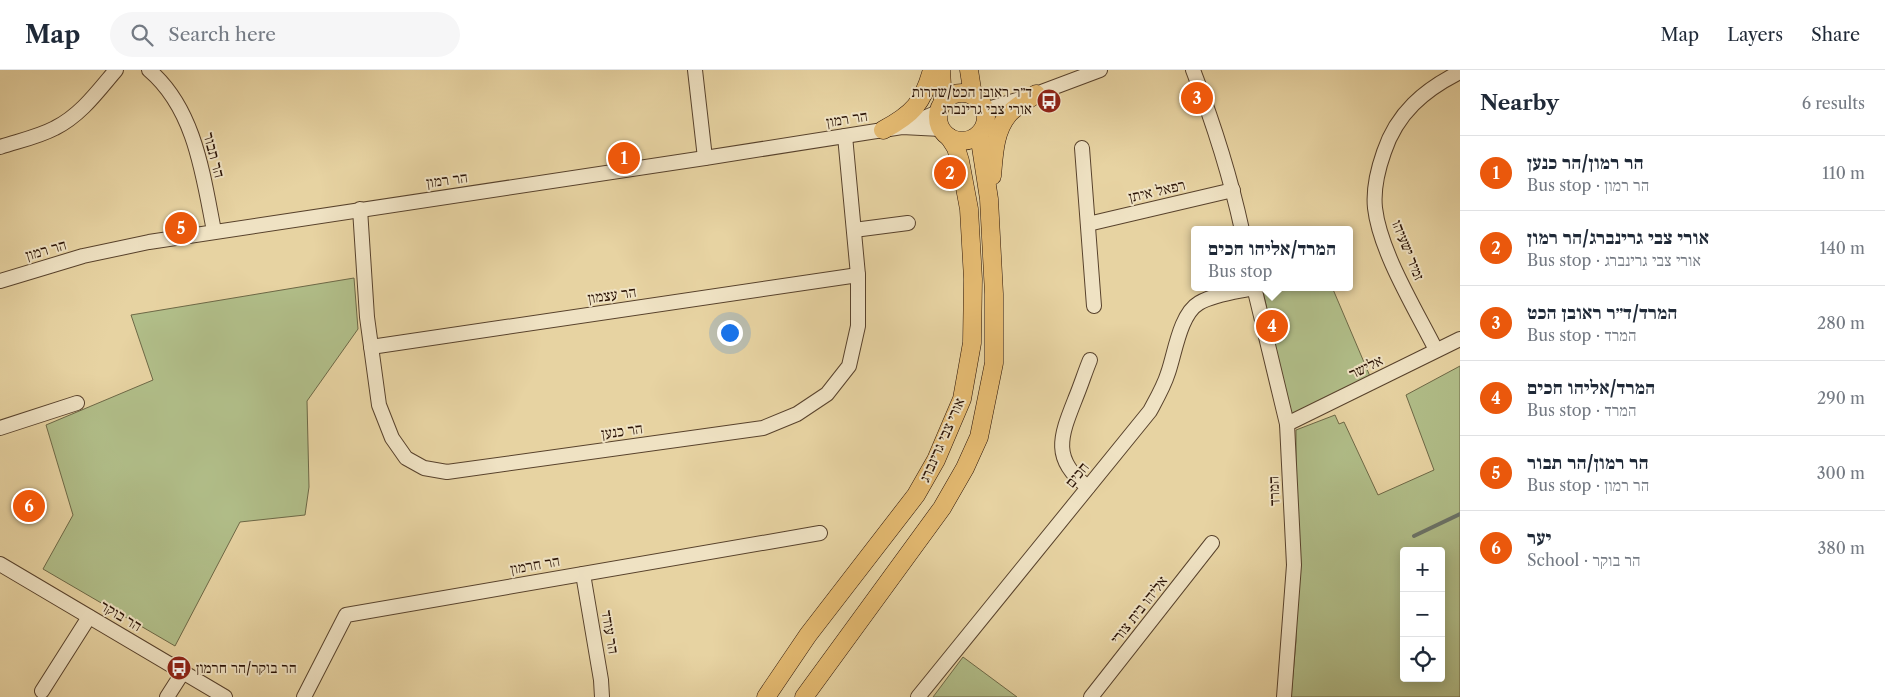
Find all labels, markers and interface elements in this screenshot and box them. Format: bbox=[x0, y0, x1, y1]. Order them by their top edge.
search box bbox=[110, 12, 460, 57]
text: Map bbox=[25, 20, 80, 49]
icon: search bbox=[128, 21, 156, 49]
text: Search here bbox=[168, 23, 276, 46]
text: Map bbox=[1661, 24, 1699, 46]
text: Layers bbox=[1727, 24, 1783, 46]
text: Share bbox=[1811, 24, 1860, 46]
pin: 3 bbox=[1181, 79, 1213, 117]
place label: ד״ר ראובן הכט/שדרות אורי צבי גרינברג bbox=[911, 82, 1032, 118]
bus stop icon: ד״ר ראובן הכט/שדרות אורי צבי גרינברג bbox=[1036, 88, 1062, 114]
text: Nearby bbox=[1480, 90, 1559, 115]
text: 6 results bbox=[1802, 93, 1865, 113]
street label: הר רמון bbox=[825, 106, 869, 131]
street label: הר תבור bbox=[199, 130, 230, 180]
pin: 1 bbox=[608, 139, 640, 177]
text: הר רמון/הר כנען bbox=[1527, 151, 1644, 174]
pin: 2 bbox=[934, 154, 966, 192]
text: 1 bbox=[1492, 163, 1500, 183]
text: 110 m bbox=[1822, 163, 1865, 183]
street label: הר רמון bbox=[425, 167, 469, 192]
street label: רפאל איתן bbox=[1127, 175, 1187, 206]
text: Bus stop · הר רמון bbox=[1527, 175, 1649, 195]
pin: 5 bbox=[165, 209, 197, 247]
street label: זמיר ישעיהו bbox=[1388, 217, 1429, 283]
popup bbox=[1191, 226, 1353, 291]
text: אורי צבי גרינברג/הר רמון bbox=[1527, 226, 1709, 249]
street label: הר רמון bbox=[23, 235, 69, 264]
text: המרד/אליהו חכים bbox=[1208, 237, 1336, 260]
text: 2 bbox=[1491, 238, 1501, 258]
text: 140 m bbox=[1820, 238, 1865, 258]
text: Bus stop · אורי צבי גרינברג bbox=[1527, 250, 1701, 270]
text: Bus stop bbox=[1208, 261, 1272, 281]
street label: הר עצמון bbox=[586, 282, 638, 307]
text: המרד/ד״ר ראובן הכט bbox=[1527, 301, 1677, 324]
pin: 4 bbox=[1256, 307, 1288, 345]
text: 3 bbox=[1491, 313, 1501, 333]
text: 280 m bbox=[1817, 313, 1865, 333]
your location bbox=[717, 320, 743, 346]
text: Bus stop · המרד bbox=[1527, 325, 1636, 345]
street label: אלישר bbox=[1346, 350, 1386, 383]
text: המרד/אליהו חכים bbox=[1527, 376, 1655, 399]
text: 4 bbox=[1491, 388, 1501, 408]
text: 290 m bbox=[1817, 388, 1865, 408]
street label: אורי צבי גרינברג bbox=[914, 395, 969, 485]
text: Bus stop · המרד bbox=[1527, 400, 1636, 420]
street label: הר כנען bbox=[600, 418, 644, 443]
text: הר רמון/הר תבור bbox=[1527, 451, 1649, 474]
street label: חכים bbox=[1061, 458, 1093, 491]
text: 5 bbox=[1492, 463, 1500, 483]
text: 300 m bbox=[1817, 463, 1865, 483]
text: Bus stop · הר רמון bbox=[1527, 475, 1649, 495]
street label: המרד bbox=[1263, 476, 1284, 506]
pin: 6 bbox=[13, 487, 45, 525]
text: יער bbox=[1527, 526, 1551, 549]
text: 6 bbox=[1491, 538, 1501, 558]
text: 380 m bbox=[1817, 538, 1865, 558]
map controls bbox=[1400, 547, 1445, 682]
button: + bbox=[1400, 547, 1445, 592]
text: School · הר בוקר bbox=[1527, 550, 1641, 570]
street label: הר חרמון bbox=[509, 551, 561, 578]
street label: אליהו בית צורי bbox=[1106, 572, 1171, 648]
button: − bbox=[1400, 592, 1445, 637]
street label: הר בוקר bbox=[97, 596, 145, 635]
street label: הר עודד bbox=[597, 609, 624, 655]
button: locate bbox=[1400, 637, 1445, 682]
bus stop icon: הר בוקר/הר חרמון bbox=[166, 655, 192, 681]
place label: הר בוקר/הר חרמון bbox=[196, 658, 297, 677]

